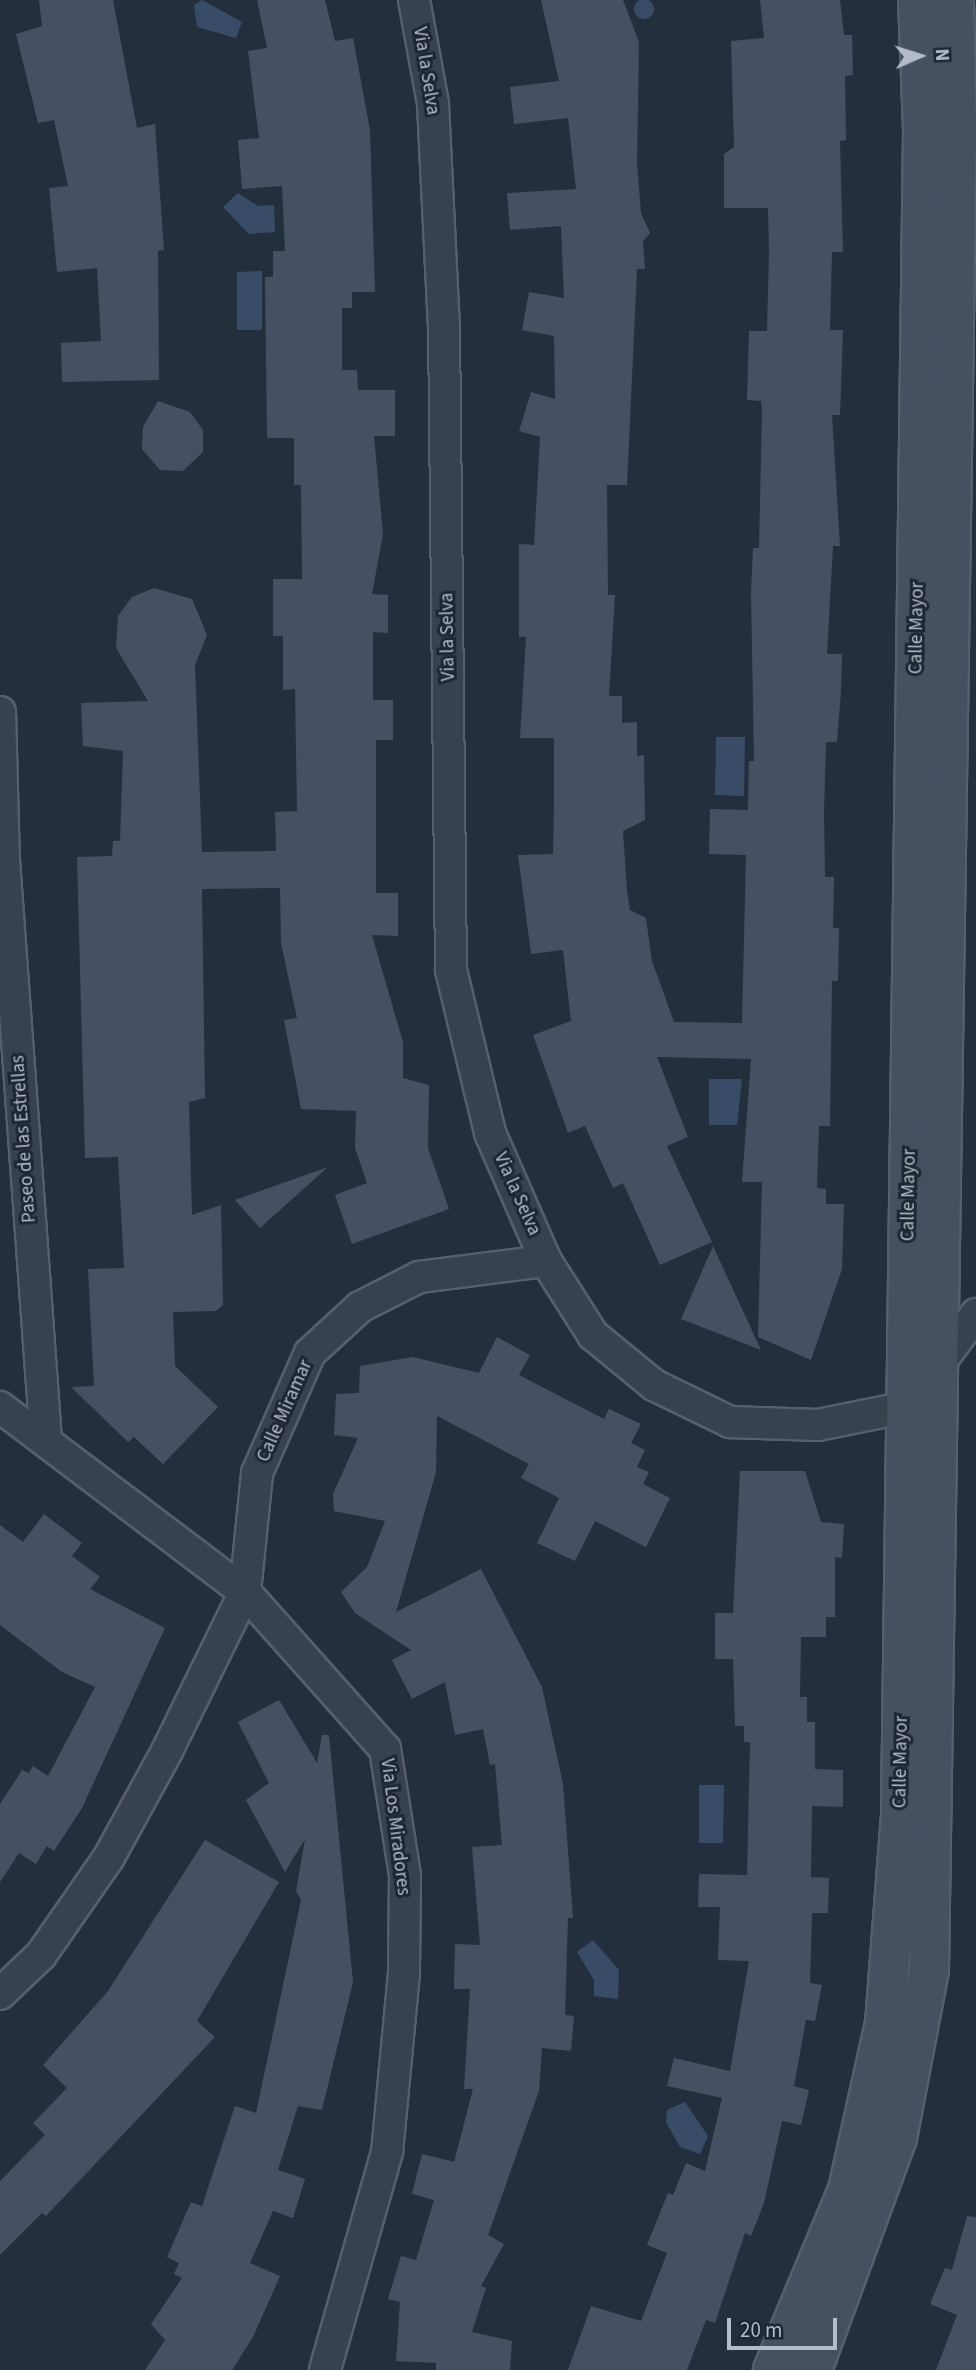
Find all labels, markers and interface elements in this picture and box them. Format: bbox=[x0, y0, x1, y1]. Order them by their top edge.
north arrow bbox=[885, 21, 955, 91]
street label: Via la Selva bbox=[408, 25, 444, 117]
text: N bbox=[928, 48, 955, 62]
street label: Calle Mayor bbox=[905, 582, 929, 674]
street label: Via la Selva bbox=[436, 593, 460, 681]
street label: Paseo de las Estrellas bbox=[7, 1054, 41, 1224]
street label: Via la Selva bbox=[489, 1149, 545, 1239]
street label: Calle Mayor bbox=[897, 1149, 921, 1241]
street label: Calle Miramar bbox=[252, 1356, 318, 1466]
street label: Calle Mayor bbox=[889, 1716, 913, 1808]
street label: Via Los Miradores bbox=[375, 1757, 415, 1897]
scale bar bbox=[731, 2304, 841, 2348]
text: 20 m bbox=[740, 2315, 782, 2345]

